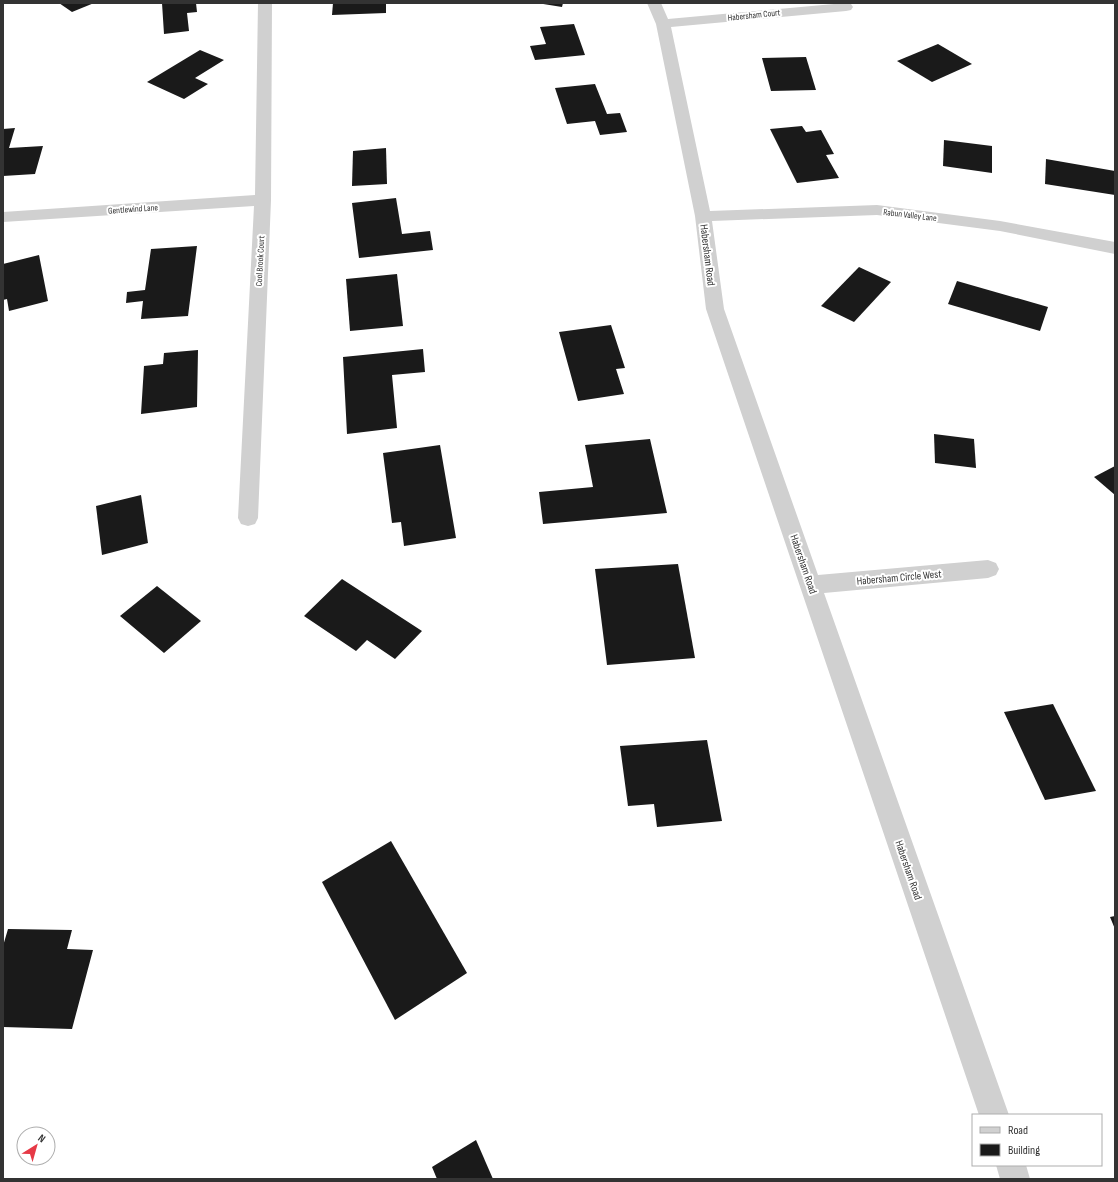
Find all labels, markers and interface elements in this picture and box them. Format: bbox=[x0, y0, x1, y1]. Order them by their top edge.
street label: Habersham Court bbox=[727, 7, 781, 24]
street label: Gentlewind Lane bbox=[108, 202, 159, 217]
street label: Rabun Valley Lane bbox=[883, 207, 938, 224]
street label: Habersham Road bbox=[697, 224, 718, 287]
street label: Cool Brook Court bbox=[254, 235, 267, 287]
street label: Habersham Road bbox=[787, 533, 820, 596]
street label: Habersham Circle West bbox=[856, 567, 943, 588]
street label: Habersham Road bbox=[892, 839, 925, 902]
legend bbox=[972, 1114, 1102, 1166]
text: Road bbox=[1008, 1123, 1028, 1138]
north arrow bbox=[16, 1126, 56, 1166]
text: N bbox=[35, 1131, 48, 1145]
text: Building bbox=[1008, 1143, 1040, 1158]

